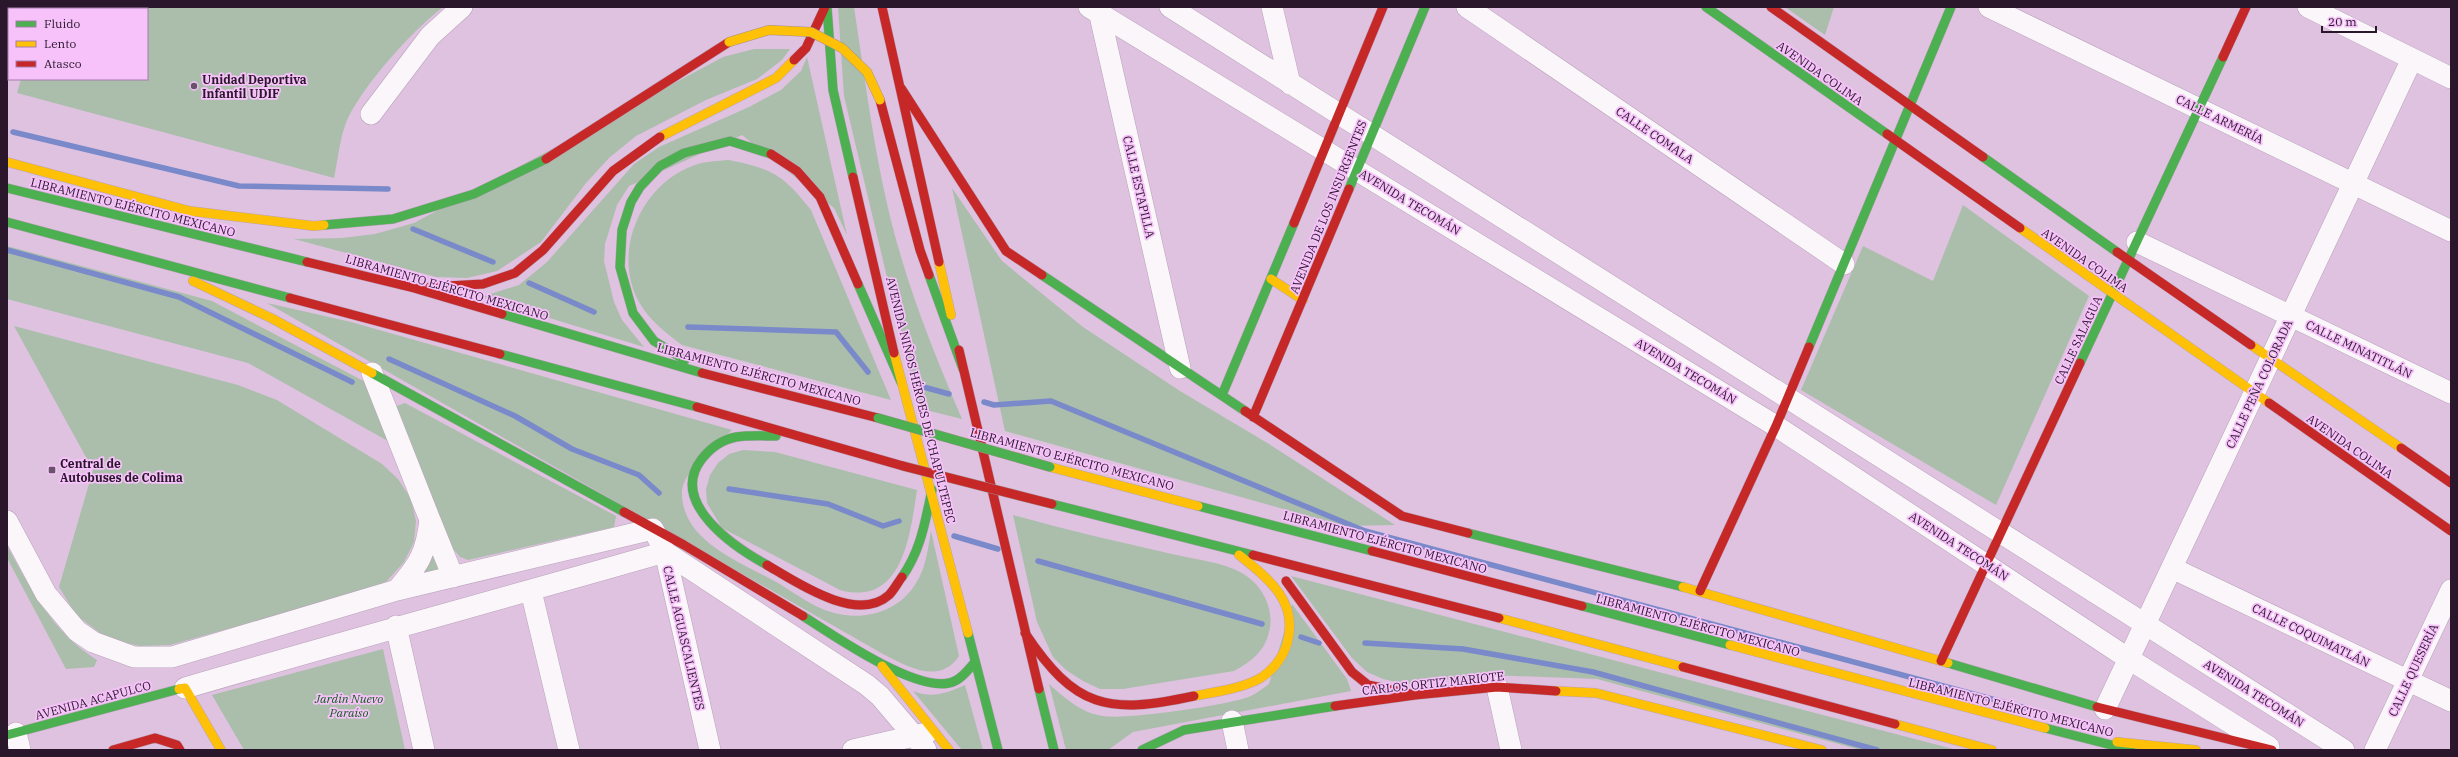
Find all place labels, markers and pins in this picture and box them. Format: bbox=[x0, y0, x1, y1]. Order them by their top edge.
place label: Unidad Deportiva Infantil UDIF bbox=[202, 72, 307, 101]
marker: Unidad Deportiva Infantil UDIF bbox=[189, 81, 199, 91]
place label: Central de Autobuses de Colima bbox=[60, 456, 183, 485]
marker: Central de Autobuses de Colima bbox=[47, 465, 57, 475]

